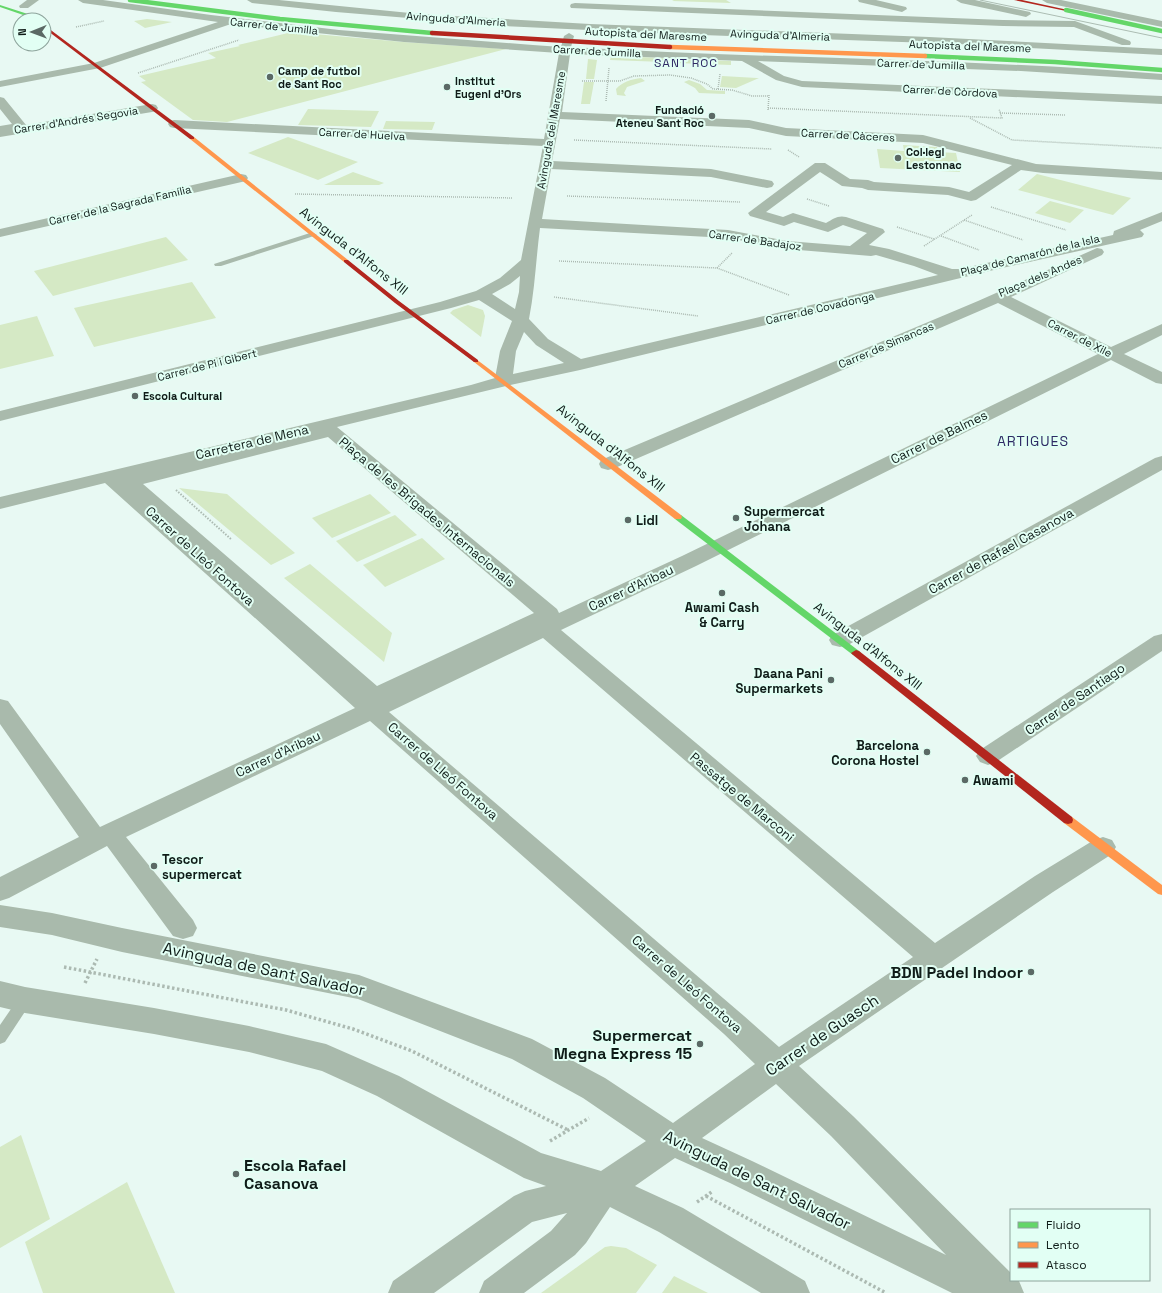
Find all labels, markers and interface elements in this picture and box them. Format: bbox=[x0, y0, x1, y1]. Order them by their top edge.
street label: Avinguda d'Almeria bbox=[406, 9, 507, 30]
north arrow bbox=[12, 12, 52, 52]
street label: Carrer de Jumilla bbox=[229, 14, 319, 38]
street label: Autopista del Maresme bbox=[585, 24, 707, 44]
street label: Avinguda d'Almeria bbox=[730, 26, 831, 44]
text: N bbox=[15, 28, 29, 36]
street label: Autopista del Maresme bbox=[909, 37, 1031, 55]
street label: Carrer de Jumilla bbox=[553, 42, 642, 60]
district label: SANT ROC bbox=[654, 55, 718, 71]
street label: Carrer de Jumilla bbox=[877, 55, 966, 73]
place label: Camp de futbol de Sant Roc bbox=[278, 64, 360, 91]
street label: Avinguda del Maresme bbox=[534, 70, 568, 190]
marker: Camp de futbol de Sant Roc bbox=[265, 72, 275, 82]
place label: Institut Eugeni d'Ors bbox=[455, 74, 522, 101]
marker: Institut Eugeni d'Ors bbox=[442, 82, 452, 92]
street label: Carrer de Còrdova bbox=[902, 82, 998, 101]
street label: Carrer d'Andrés Segovia bbox=[13, 103, 140, 137]
place label: Fundació Ateneu Sant Roc bbox=[616, 103, 705, 130]
marker: Fundació Ateneu Sant Roc bbox=[707, 111, 717, 121]
street label: Carrer de Huelva bbox=[318, 125, 406, 143]
street label: Carrer de Càceres bbox=[801, 126, 895, 144]
place label: Col·legi Lestonnac bbox=[906, 145, 962, 172]
marker: Col·legi Lestonnac bbox=[893, 153, 903, 163]
street label: Carrer de la Sagrada Família bbox=[47, 182, 193, 228]
street label: Avinguda d'Alfons XIII bbox=[296, 203, 412, 299]
street label: Carrer de Badajoz bbox=[708, 227, 802, 253]
street label: Plaça de Camarón de la Isla bbox=[959, 231, 1102, 279]
street label: Plaça dels Andes bbox=[996, 252, 1084, 300]
street label: Carrer de Covadonga bbox=[764, 289, 876, 327]
street label: Carrer de Xile bbox=[1045, 316, 1115, 360]
street label: Carrer de Simancas bbox=[836, 319, 936, 371]
street label: Carrer de Pi i Gibert bbox=[156, 346, 258, 384]
place label: Escola Cultural bbox=[143, 389, 222, 403]
marker: Escola Cultural bbox=[130, 391, 140, 401]
street label: Avinguda d'Alfons XIII bbox=[553, 400, 669, 496]
street label: Carrer de Balmes bbox=[888, 406, 990, 468]
street label: Carretera de Mena bbox=[194, 421, 311, 463]
district label: ARTIGUES bbox=[997, 432, 1069, 450]
street label: Plaça de les Brigades Internacionals bbox=[335, 433, 519, 591]
street label: Carrer de Lleó Fontova bbox=[142, 503, 258, 610]
place label: Supermercat Johana bbox=[744, 503, 825, 535]
street label: Carrer de Rafael Casanova bbox=[926, 504, 1077, 598]
place label: Lidl bbox=[636, 512, 658, 529]
marker: Supermercat Johana bbox=[731, 513, 741, 523]
marker: Lidl bbox=[623, 515, 633, 525]
street label: Carrer d'Aribau bbox=[586, 561, 676, 615]
marker: Awami Cash & Carry bbox=[717, 588, 727, 598]
street label: Avinguda d'Alfons XIII bbox=[810, 598, 926, 694]
place label: Awami Cash & Carry bbox=[685, 599, 759, 631]
street label: Carrer de Santiago bbox=[1022, 659, 1128, 739]
place label: Daana Pani Supermarkets bbox=[735, 665, 823, 697]
marker: Daana Pani Supermarkets bbox=[826, 675, 836, 685]
street label: Carrer de Lleó Fontova bbox=[384, 718, 502, 824]
street label: Carrer d'Aribau bbox=[233, 727, 323, 781]
place label: Barcelona Corona Hostel bbox=[831, 737, 919, 769]
marker: Barcelona Corona Hostel bbox=[922, 747, 932, 757]
street label: Passatge de Marconi bbox=[686, 748, 798, 846]
place label: Awami bbox=[973, 772, 1013, 789]
marker: Awami bbox=[960, 775, 970, 785]
place label: Tescor supermercat bbox=[162, 851, 242, 883]
marker: Tescor supermercat bbox=[149, 861, 159, 871]
street label: Carrer de Lleó Fontova bbox=[628, 931, 746, 1037]
street label: Avinguda de Sant Salvador bbox=[161, 937, 367, 1001]
place label: BDN Padel Indoor bbox=[890, 962, 1023, 983]
marker: BDN Padel Indoor bbox=[1026, 967, 1036, 977]
street label: Carrer de Guasch bbox=[761, 989, 883, 1081]
place label: Supermercat Megna Express 15 bbox=[554, 1025, 692, 1064]
marker: Supermercat Megna Express 15 bbox=[695, 1039, 705, 1049]
street label: Avinguda de Sant Salvador bbox=[660, 1125, 854, 1235]
place label: Escola Rafael Casanova bbox=[244, 1155, 346, 1194]
marker: Escola Rafael Casanova bbox=[231, 1169, 241, 1179]
legend bbox=[1010, 1209, 1150, 1281]
text: Fluido bbox=[1046, 1217, 1081, 1233]
text: Lento bbox=[1046, 1237, 1080, 1253]
text: Atasco bbox=[1046, 1257, 1087, 1273]

